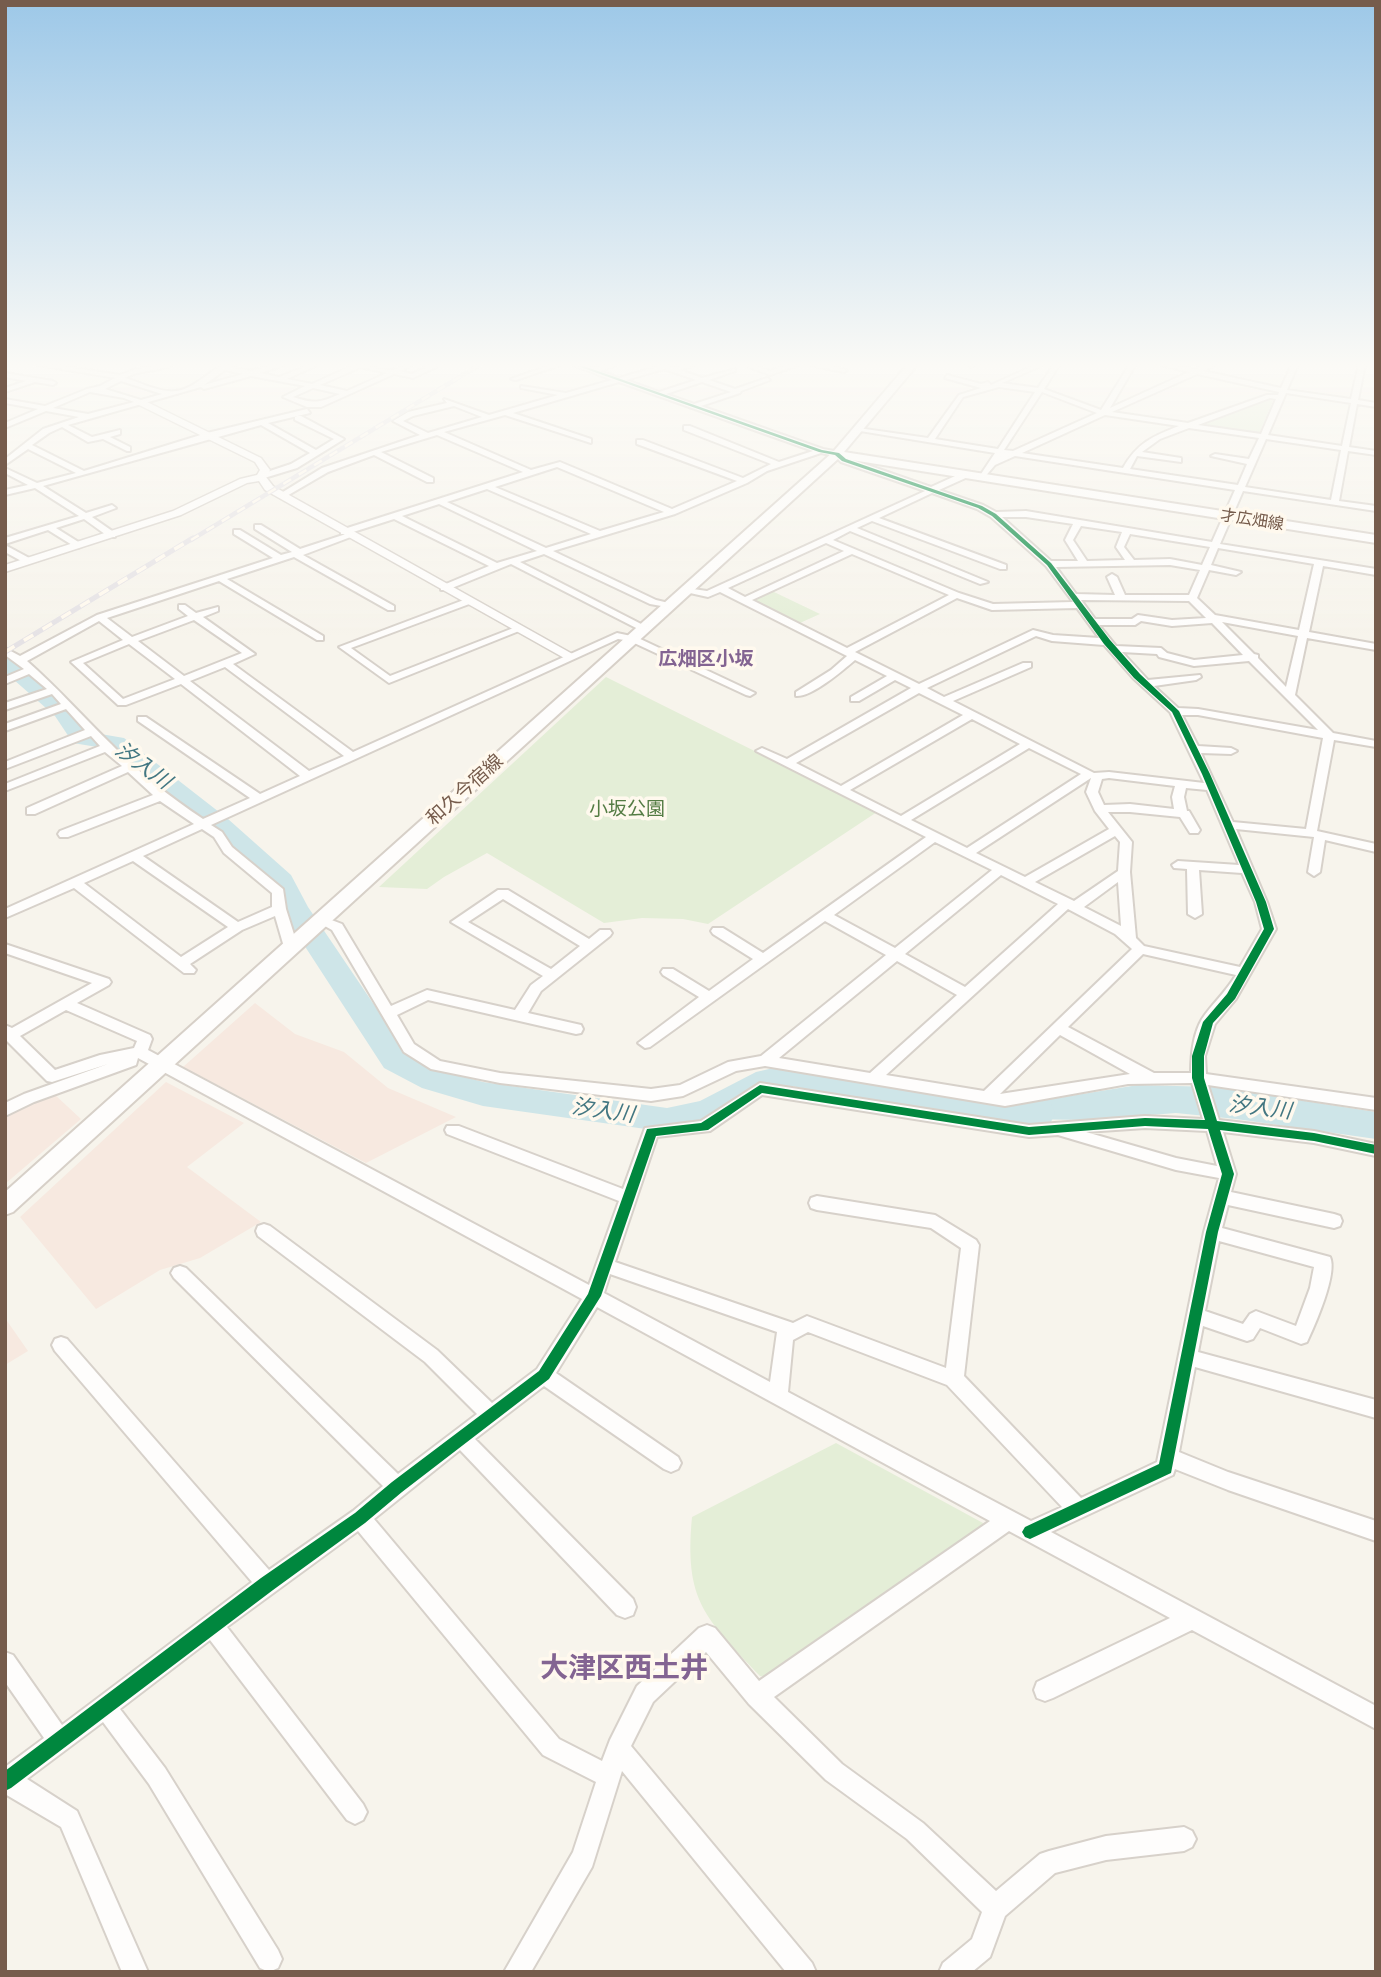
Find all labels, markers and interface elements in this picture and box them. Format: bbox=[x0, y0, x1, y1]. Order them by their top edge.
street label: 才広畑線 bbox=[1219, 506, 1285, 534]
district label: 広畑区小坂 bbox=[659, 648, 753, 670]
water label: 汐入川 bbox=[110, 737, 176, 795]
street label: 和久今宿線 bbox=[422, 750, 508, 830]
park label: 小坂公園 bbox=[589, 798, 665, 820]
water label: 汐入川 bbox=[1227, 1092, 1293, 1124]
water label: 汐入川 bbox=[570, 1094, 636, 1128]
district label: 大津区西土井 bbox=[540, 1652, 708, 1686]

